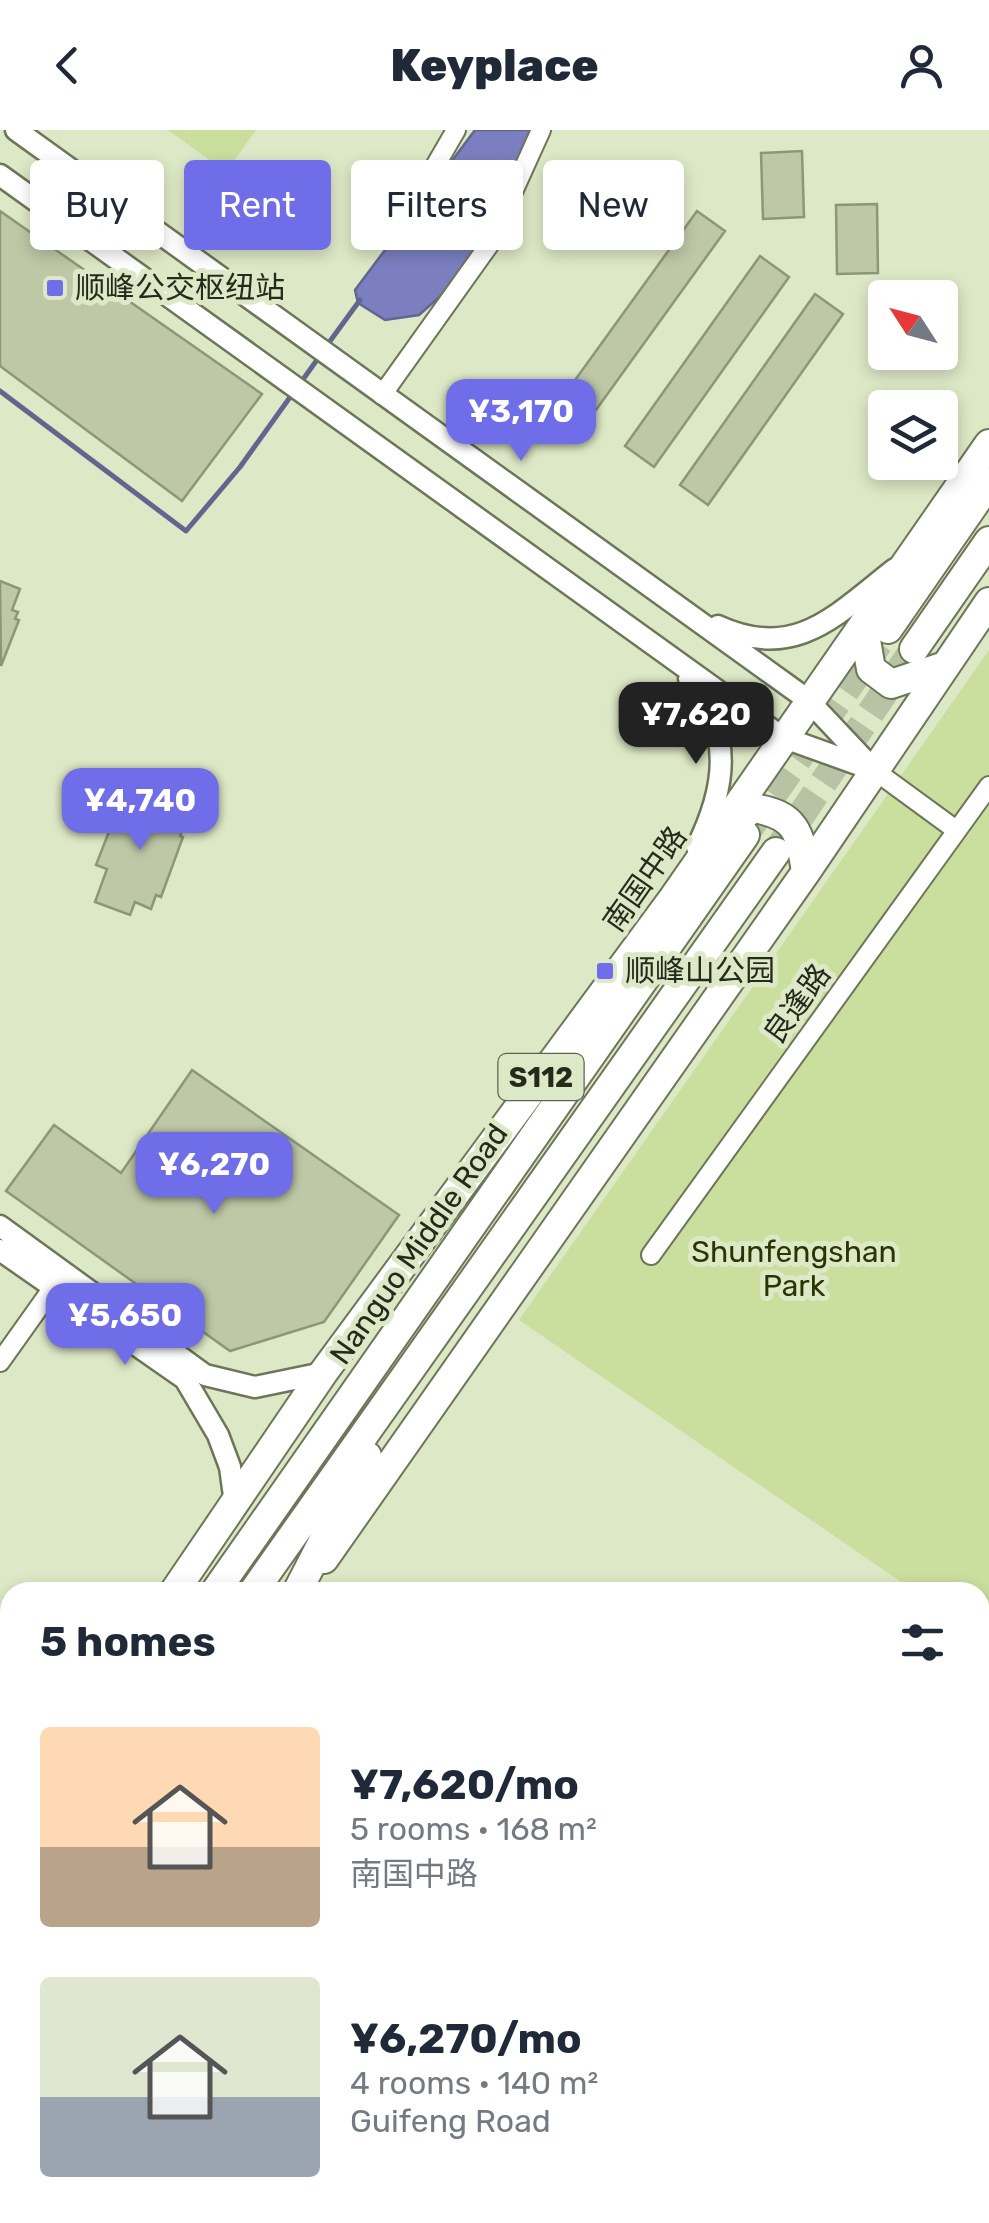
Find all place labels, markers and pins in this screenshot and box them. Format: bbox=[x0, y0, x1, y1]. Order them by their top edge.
place label: 顺峰公交枢纽站 bbox=[75, 270, 285, 306]
marker: 顺峰公交枢纽站 bbox=[44, 277, 66, 299]
pin: ¥3,170 bbox=[440, 379, 602, 464]
pin: ¥7,620 bbox=[615, 682, 777, 767]
pin: ¥4,740 bbox=[59, 768, 221, 853]
place label: 顺峰山公园 bbox=[625, 953, 775, 989]
marker: 顺峰山公园 bbox=[594, 960, 616, 982]
pin: ¥6,270 bbox=[133, 1132, 295, 1217]
pin: ¥5,650 bbox=[44, 1283, 206, 1368]

